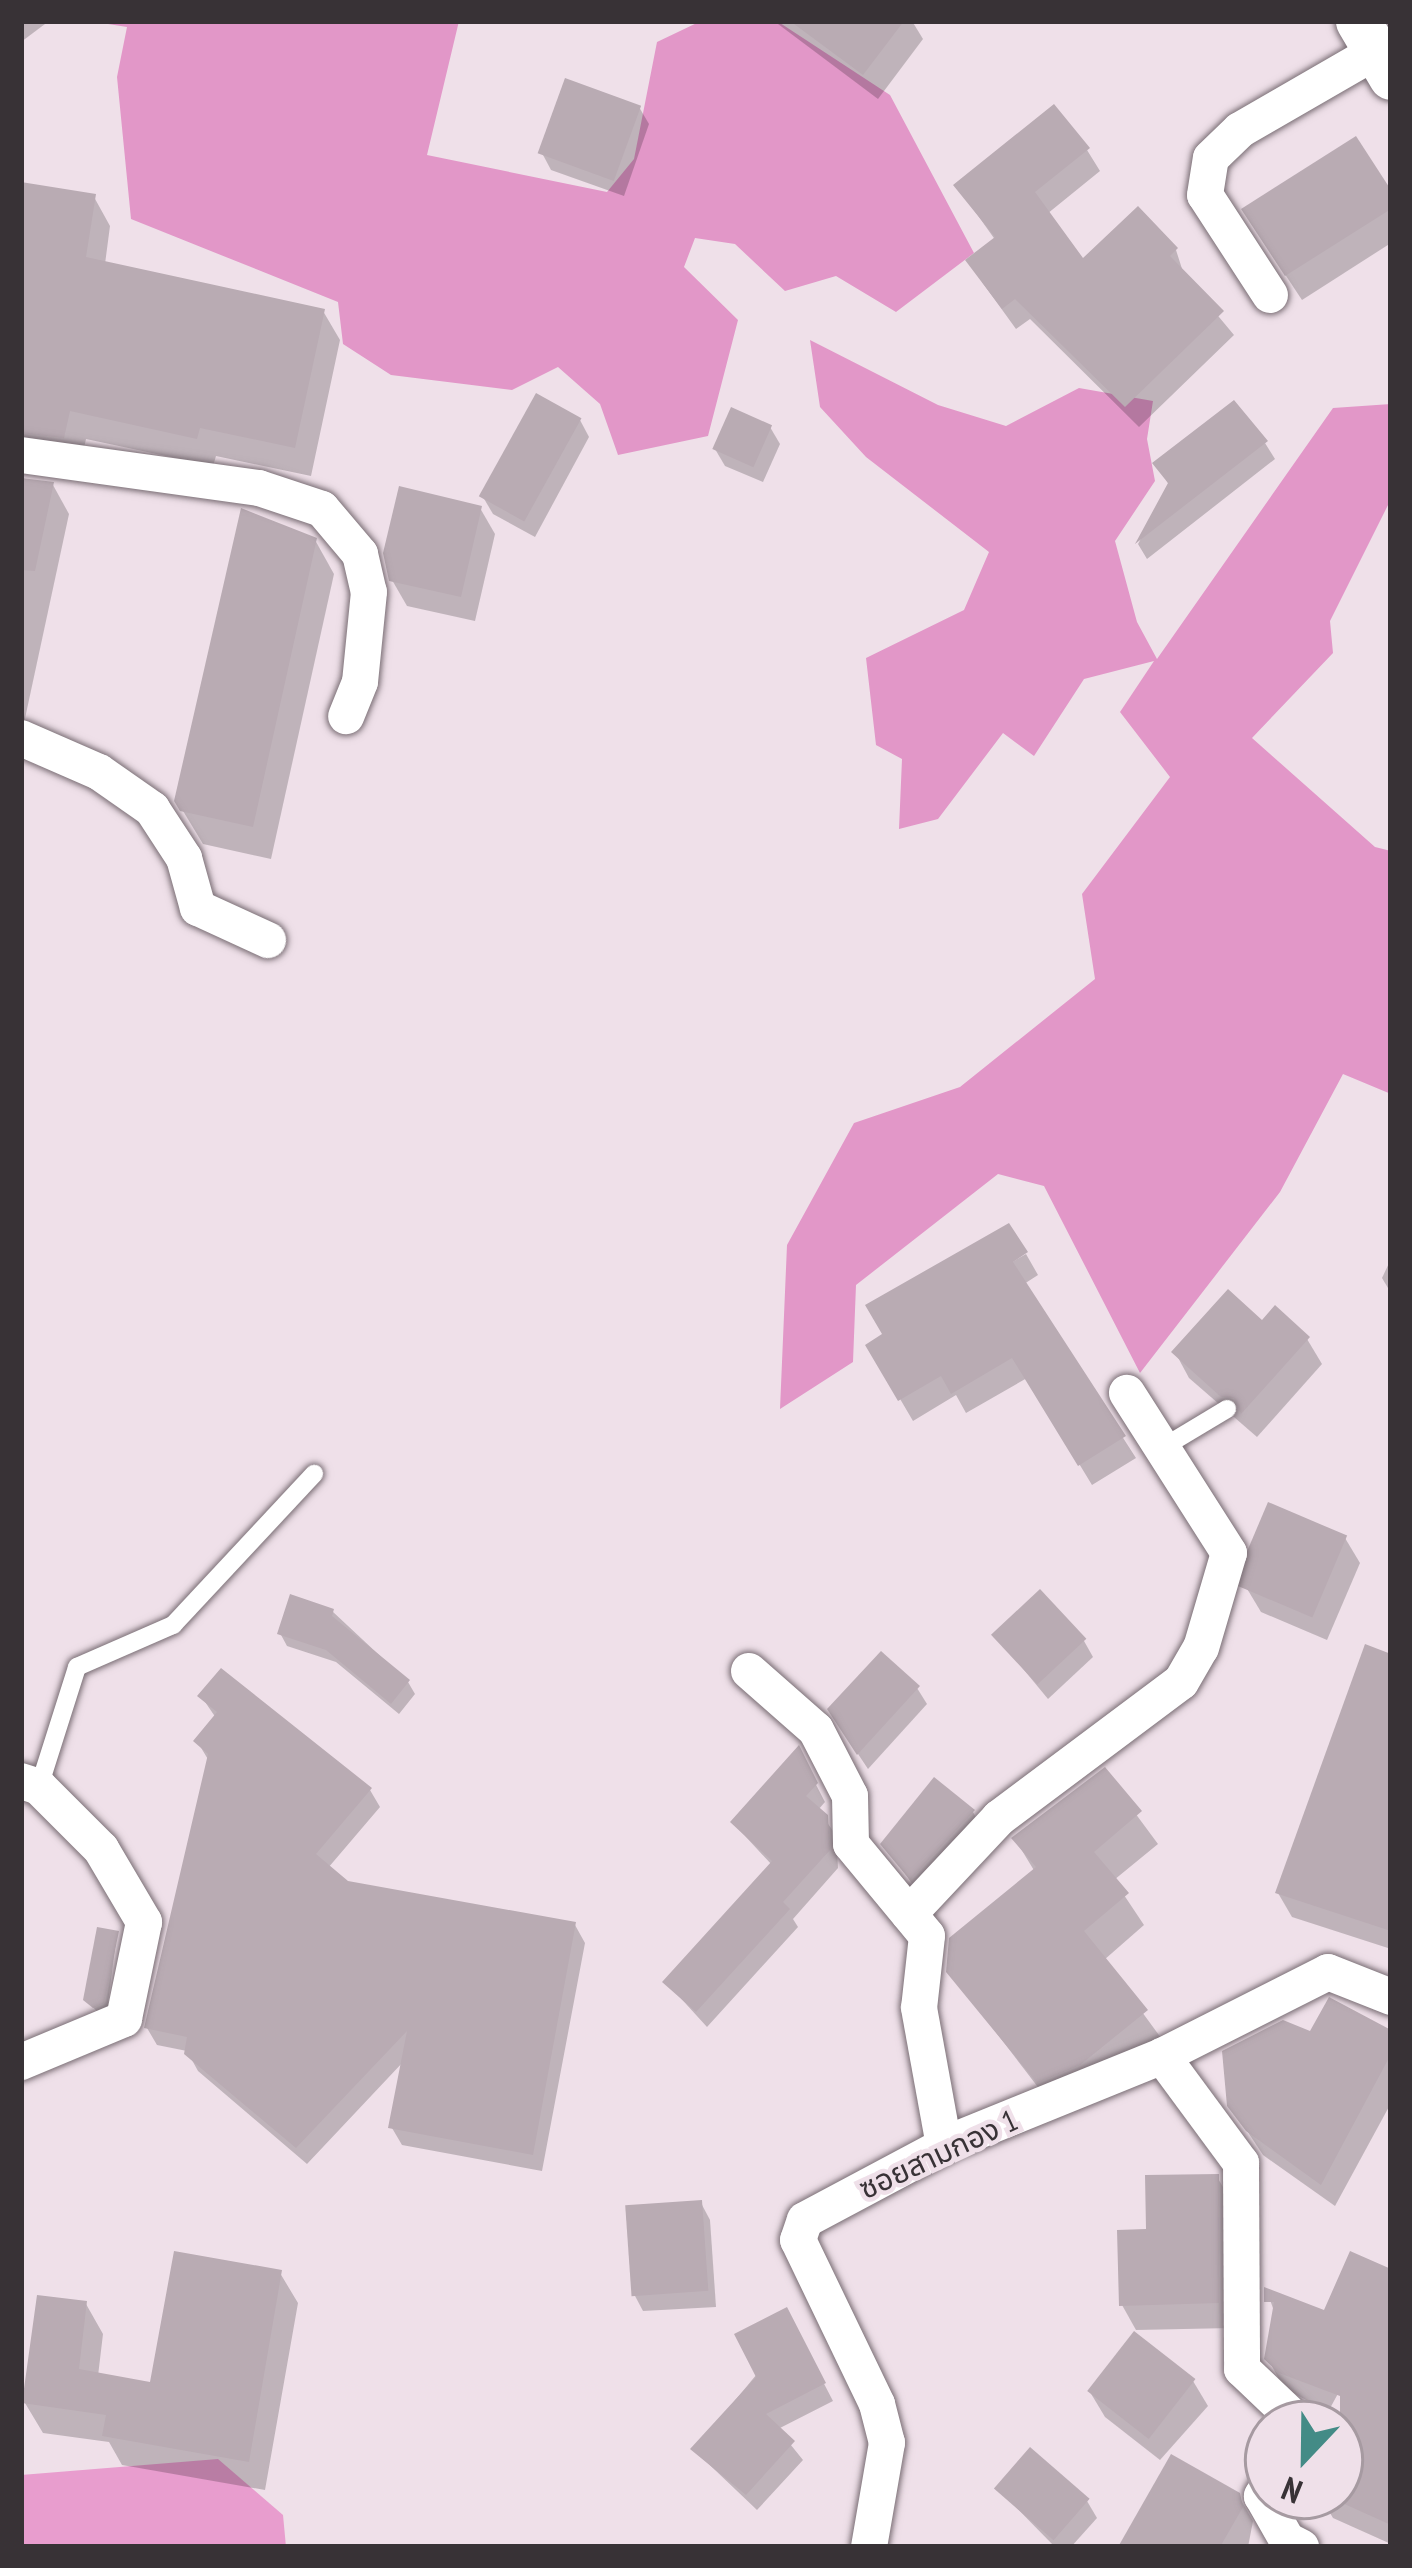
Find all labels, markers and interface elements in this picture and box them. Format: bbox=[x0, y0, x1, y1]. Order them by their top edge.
street label: ซอยสามกอง 1 bbox=[853, 2102, 1023, 2206]
north arrow bbox=[1244, 2400, 1364, 2520]
text: N bbox=[1275, 2468, 1308, 2514]

